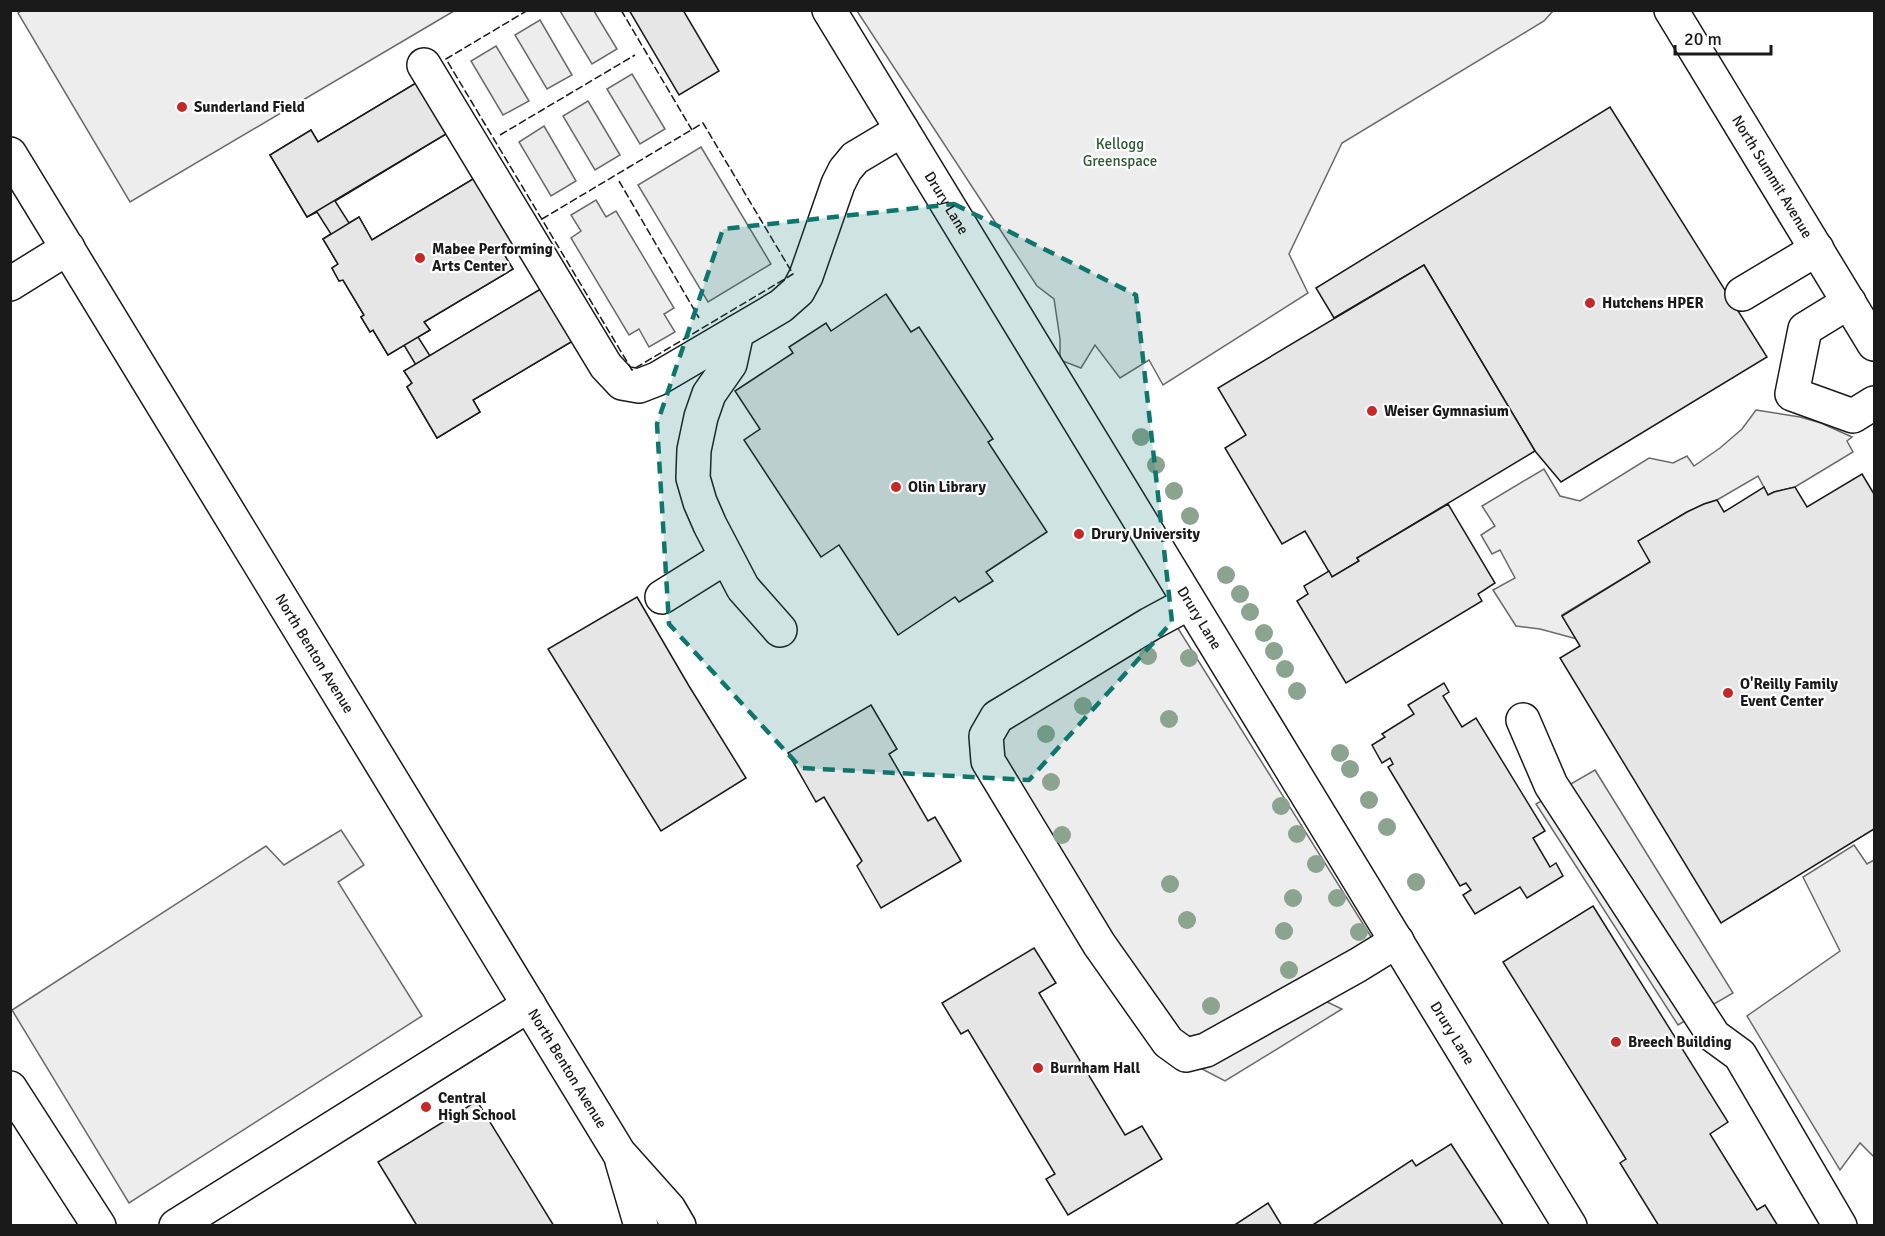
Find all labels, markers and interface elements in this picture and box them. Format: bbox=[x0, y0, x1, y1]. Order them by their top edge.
scale bar bbox=[1675, 18, 1771, 56]
text: 20 m bbox=[1684, 28, 1722, 50]
place label: Sunderland Field bbox=[194, 98, 305, 116]
marker: Sunderland Field bbox=[175, 100, 189, 114]
street label: North Summit Avenue bbox=[1728, 112, 1816, 241]
park label: Kellogg Greenspace bbox=[1083, 135, 1157, 170]
street label: Drury Lane bbox=[921, 168, 973, 238]
place label: Mabee Performing Arts Center bbox=[432, 240, 553, 275]
marker: Mabee Performing Arts Center bbox=[413, 251, 427, 265]
place label: Hutchens HPER bbox=[1602, 294, 1704, 312]
marker: Hutchens HPER bbox=[1583, 296, 1597, 310]
place label: Weiser Gymnasium bbox=[1384, 402, 1509, 420]
marker: Weiser Gymnasium bbox=[1365, 404, 1379, 418]
place label: Olin Library bbox=[908, 478, 987, 496]
marker: Olin Library bbox=[889, 480, 903, 494]
place label: Drury University bbox=[1091, 525, 1200, 543]
marker: Drury University bbox=[1072, 527, 1086, 541]
street label: Drury Lane bbox=[1173, 583, 1226, 653]
street label: North Benton Avenue bbox=[271, 590, 358, 717]
place label: O'Reilly Family Event Center bbox=[1740, 675, 1838, 710]
marker: O'Reilly Family Event Center bbox=[1721, 686, 1735, 700]
street label: Drury Lane bbox=[1426, 998, 1478, 1068]
street label: North Benton Avenue bbox=[524, 1005, 611, 1132]
place label: Breech Building bbox=[1628, 1033, 1732, 1051]
marker: Breech Building bbox=[1609, 1035, 1623, 1049]
place label: Burnham Hall bbox=[1050, 1059, 1140, 1077]
marker: Burnham Hall bbox=[1031, 1061, 1045, 1075]
place label: Central High School bbox=[438, 1089, 517, 1124]
marker: Central High School bbox=[419, 1100, 433, 1114]

